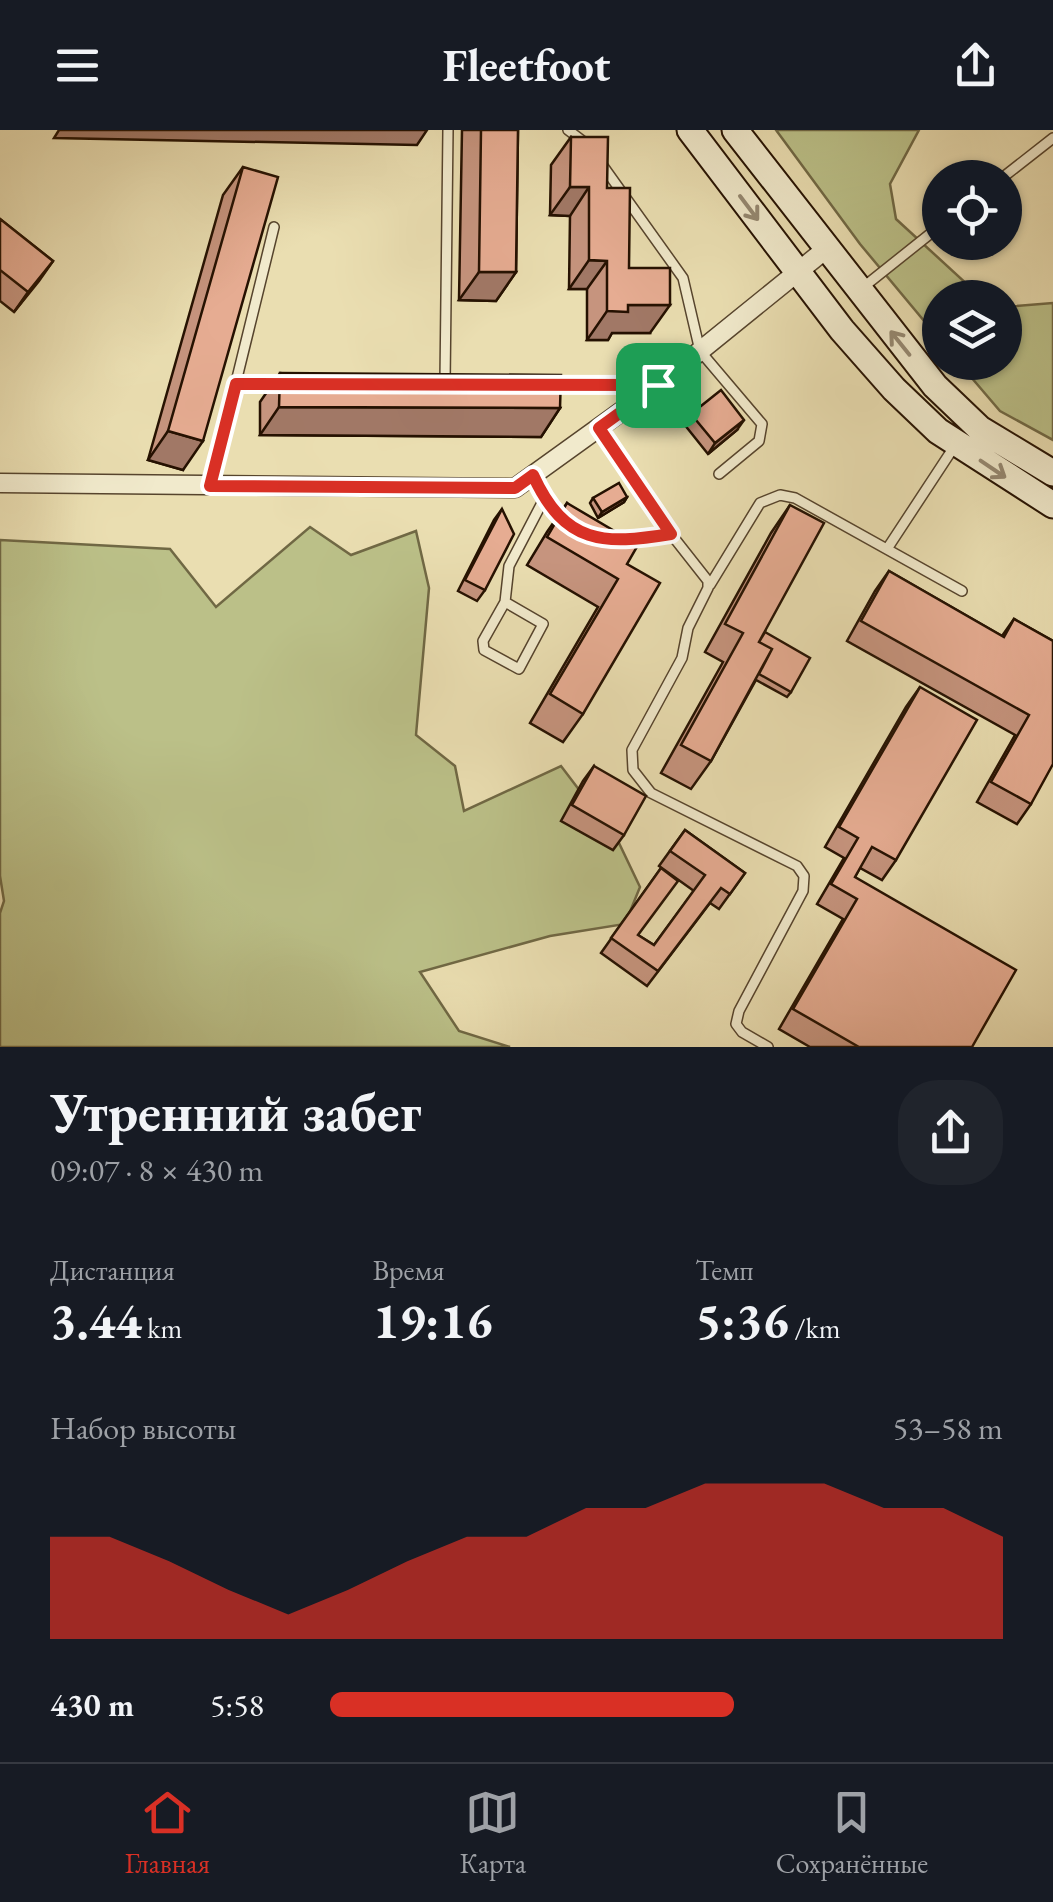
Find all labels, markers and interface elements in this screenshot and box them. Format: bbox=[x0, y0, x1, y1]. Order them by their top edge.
text: Fleetfoot bbox=[443, 36, 610, 94]
icon: menu bbox=[50, 38, 105, 93]
icon: share bbox=[948, 38, 1003, 93]
map controls bbox=[922, 160, 1022, 380]
button: locate bbox=[922, 160, 1022, 260]
one-way arrow bbox=[738, 194, 759, 221]
button: layers bbox=[922, 280, 1022, 380]
one-way arrow bbox=[889, 331, 911, 357]
pin bbox=[616, 343, 701, 428]
icon: arrive bbox=[631, 358, 686, 413]
one-way arrow bbox=[979, 458, 1007, 479]
text: Утренний забег bbox=[50, 1076, 422, 1147]
button: share bbox=[898, 1080, 1003, 1185]
text: 09:07 · 8 × 430 m bbox=[50, 1149, 263, 1191]
text: Дистанция bbox=[50, 1252, 175, 1288]
text: Время bbox=[373, 1252, 445, 1288]
text: Темп bbox=[695, 1252, 754, 1288]
text: 3.44 bbox=[50, 1288, 142, 1353]
text: 19:16 bbox=[373, 1288, 493, 1353]
text: 5:36 bbox=[695, 1288, 789, 1353]
text: km bbox=[142, 1310, 182, 1346]
text: /km bbox=[789, 1310, 840, 1346]
text: Набор высоты bbox=[50, 1407, 236, 1449]
text: 53–58 m bbox=[893, 1407, 1003, 1449]
text: 430 m bbox=[50, 1684, 134, 1726]
text: 5:58 bbox=[210, 1684, 264, 1726]
tab: Главная bbox=[125, 1785, 210, 1881]
tab: Карта bbox=[459, 1785, 526, 1881]
tab: Сохранённые bbox=[776, 1785, 928, 1881]

